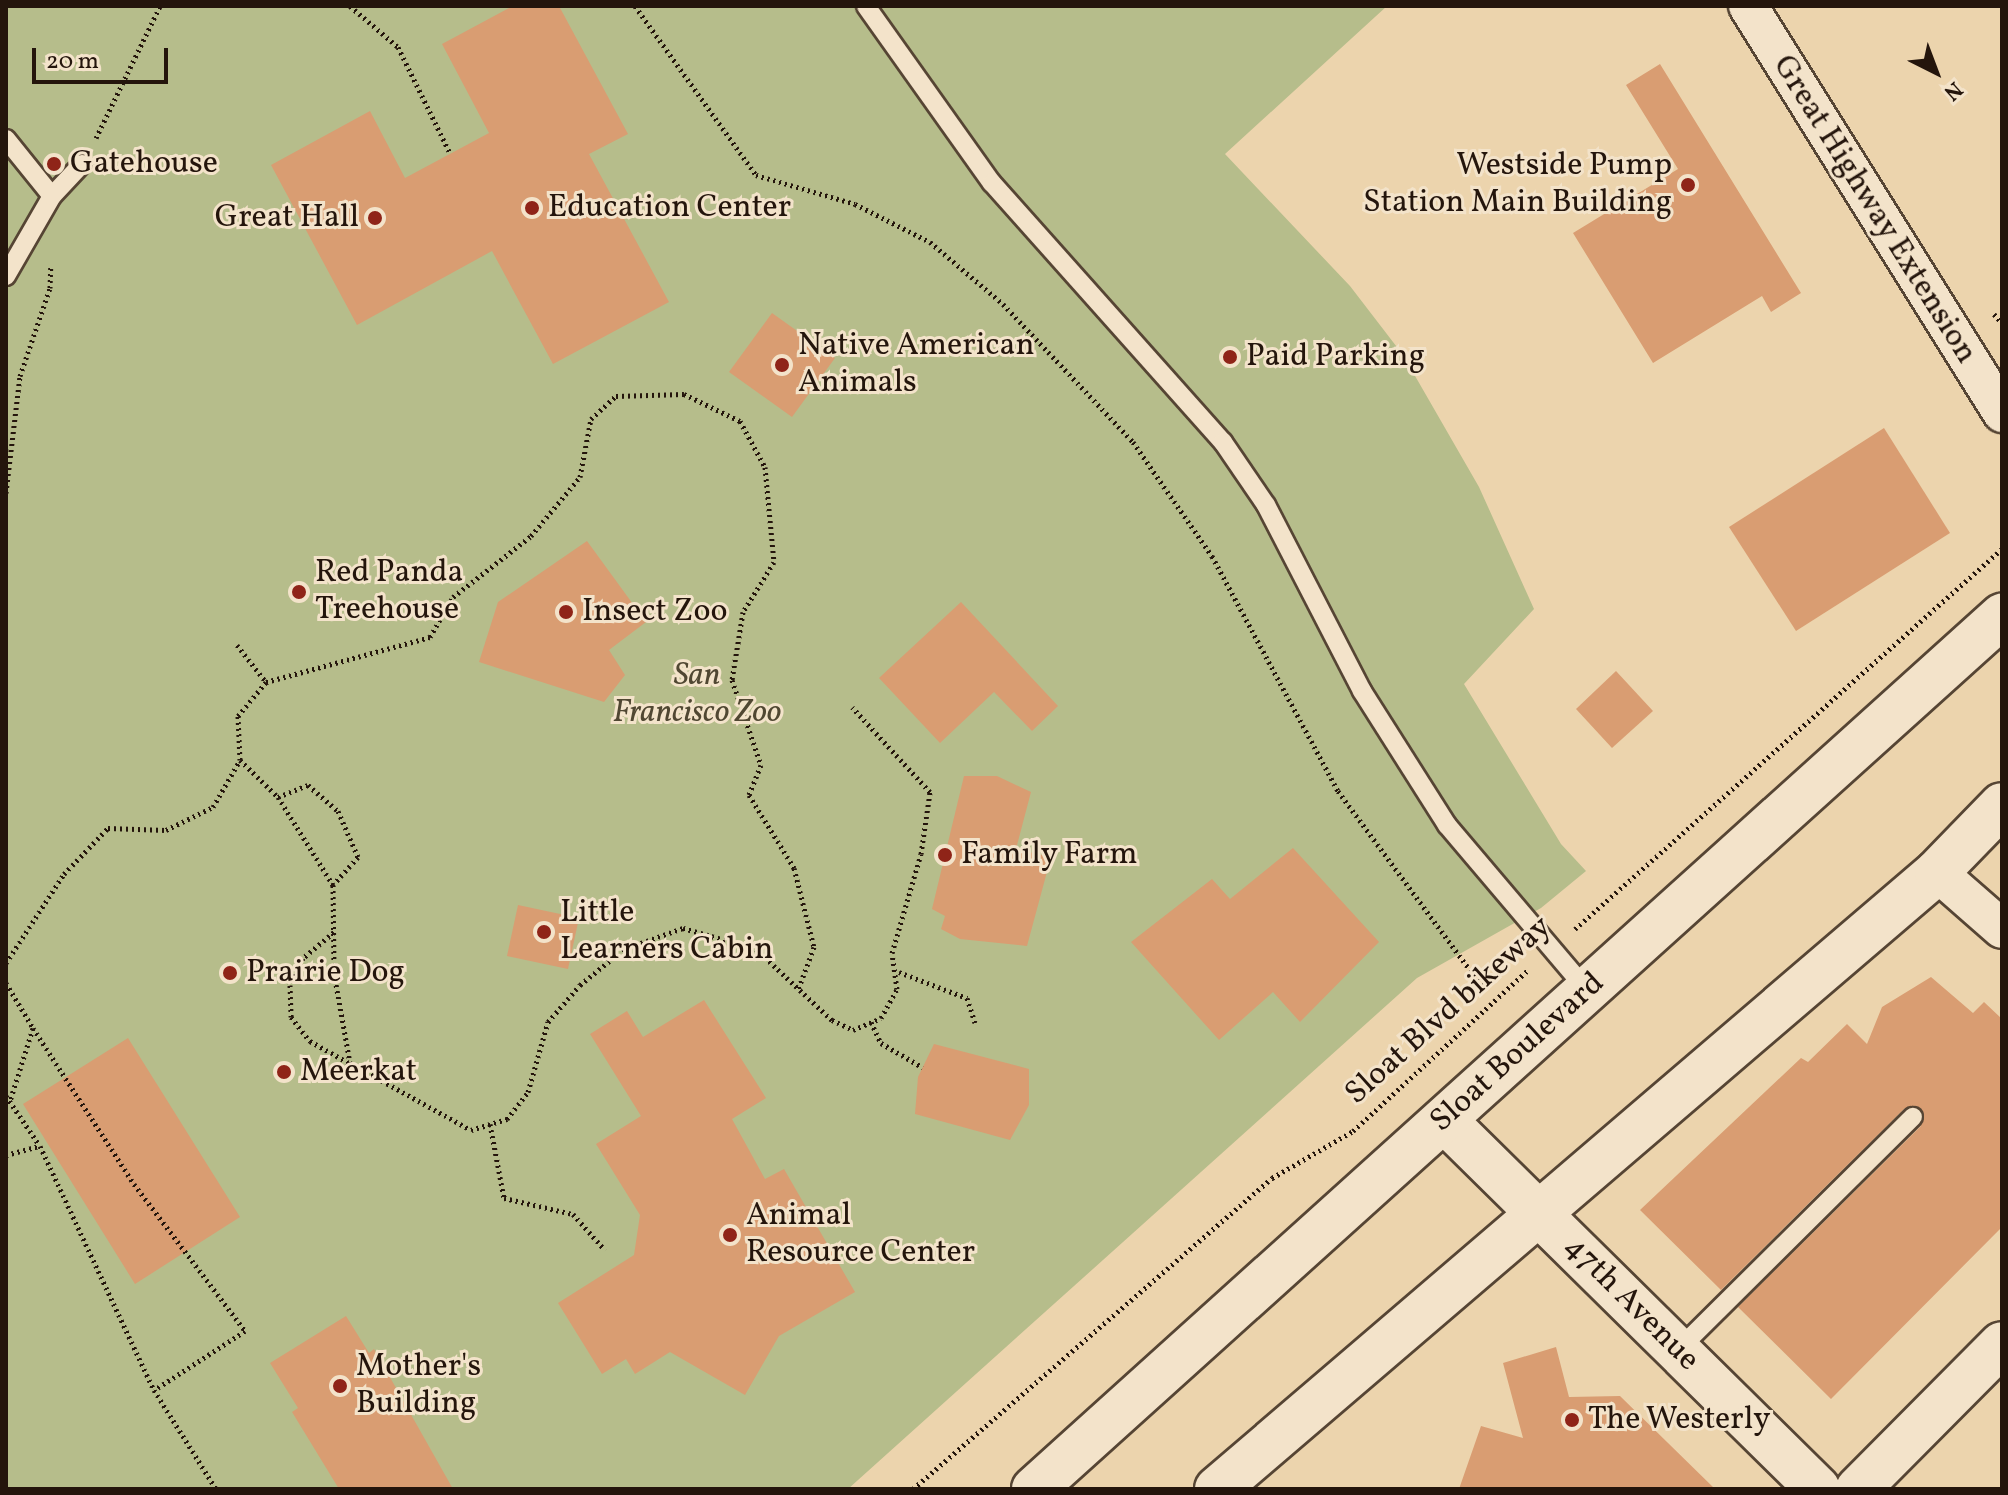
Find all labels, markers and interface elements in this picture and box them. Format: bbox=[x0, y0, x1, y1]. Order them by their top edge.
scale bar bbox=[36, 32, 172, 82]
north arrow bbox=[1896, 32, 1976, 112]
text: 20 m bbox=[46, 45, 99, 79]
street label: Great Highway Extension bbox=[1763, 48, 1985, 372]
text: N bbox=[1936, 73, 1969, 107]
place label: Gatehouse bbox=[70, 145, 218, 183]
place label: Westside Pump Station Main Building bbox=[1363, 148, 1672, 223]
marker: Gatehouse bbox=[45, 155, 63, 173]
marker: Westside Pump Station Main Building bbox=[1679, 176, 1697, 194]
place label: Education Center bbox=[548, 189, 791, 227]
place label: Great Hall bbox=[215, 199, 359, 237]
marker: Education Center bbox=[523, 199, 541, 217]
marker: Great Hall bbox=[366, 209, 384, 227]
place label: Native American Animals bbox=[798, 328, 1035, 403]
place label: Paid Parking bbox=[1246, 338, 1425, 376]
marker: Paid Parking bbox=[1221, 348, 1239, 366]
marker: Native American Animals bbox=[773, 356, 791, 374]
place label: Red Panda Treehouse bbox=[315, 555, 463, 630]
marker: Red Panda Treehouse bbox=[290, 583, 308, 601]
place label: Insect Zoo bbox=[582, 593, 727, 631]
marker: Insect Zoo bbox=[557, 603, 575, 621]
park label: San Francisco Zoo bbox=[613, 658, 781, 733]
place label: Family Farm bbox=[961, 836, 1139, 874]
marker: Family Farm bbox=[936, 846, 954, 864]
place label: Little Learners Cabin bbox=[560, 895, 773, 970]
street label: Sloat Blvd bikeway bbox=[1338, 908, 1560, 1114]
marker: Little Learners Cabin bbox=[535, 923, 553, 941]
place label: Prairie Dog bbox=[246, 954, 405, 992]
marker: Prairie Dog bbox=[221, 964, 239, 982]
street label: Sloat Boulevard bbox=[1423, 965, 1613, 1141]
place label: Meerkat bbox=[300, 1053, 417, 1091]
marker: Meerkat bbox=[275, 1063, 293, 1081]
place label: Animal Resource Center bbox=[746, 1198, 975, 1273]
marker: Animal Resource Center bbox=[721, 1226, 739, 1244]
street label: 47th Avenue bbox=[1555, 1228, 1707, 1380]
place label: Mother's Building bbox=[356, 1349, 481, 1424]
marker: Mother's Building bbox=[331, 1377, 349, 1395]
place label: The Westerly bbox=[1588, 1401, 1771, 1439]
marker: The Westerly bbox=[1563, 1411, 1581, 1429]

